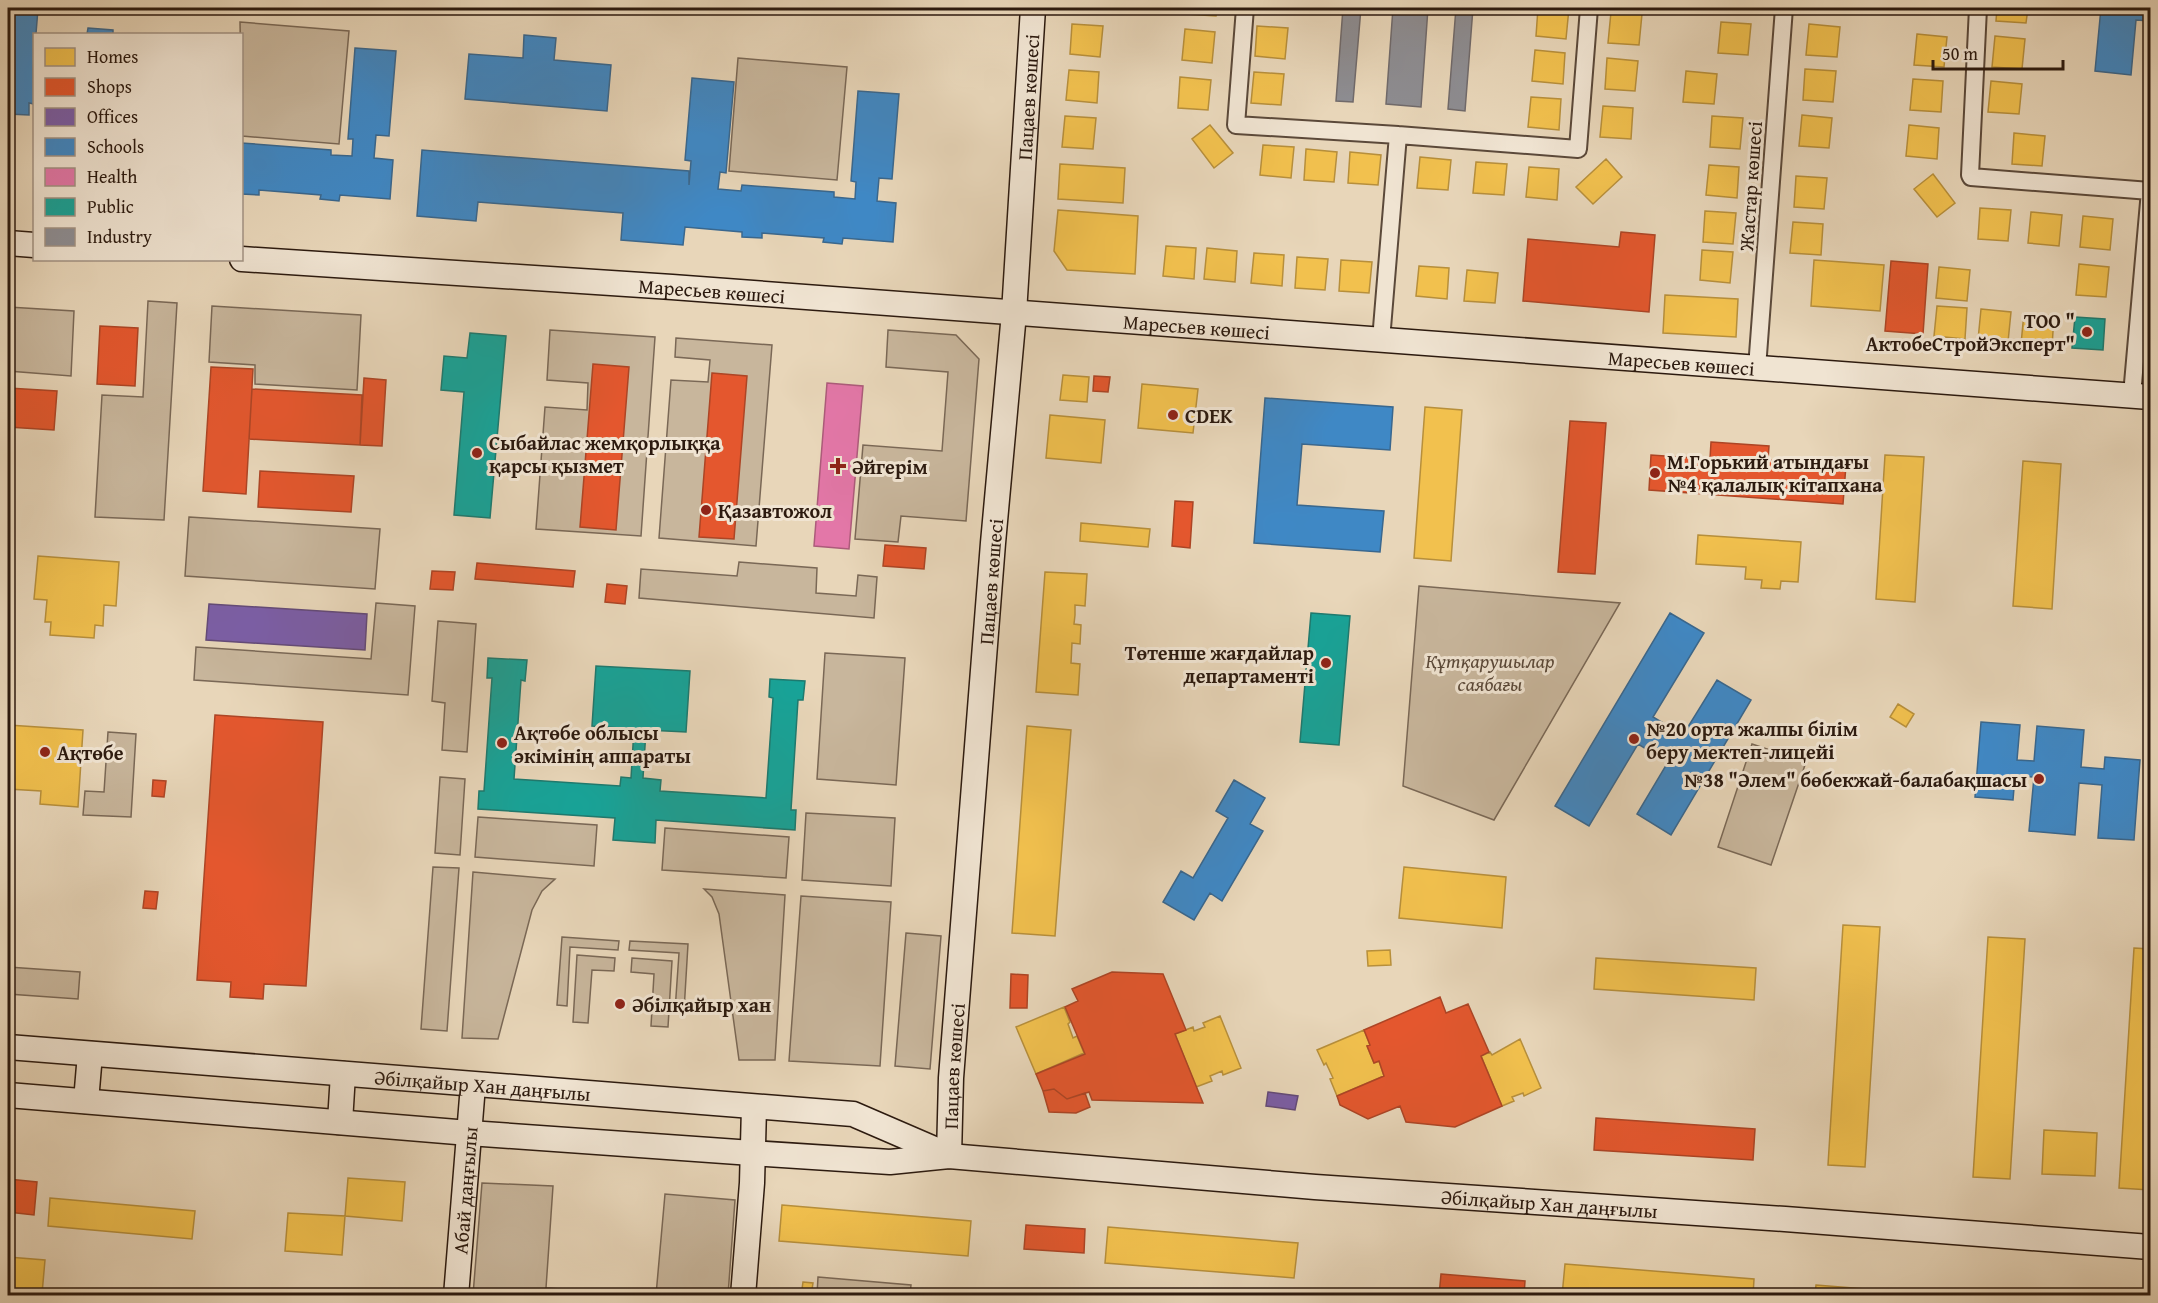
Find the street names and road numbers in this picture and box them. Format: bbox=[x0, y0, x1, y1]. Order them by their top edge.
street label: Пацаев көшесі bbox=[1009, 33, 1046, 161]
street label: Жастар көшесі bbox=[1731, 120, 1769, 253]
street label: Маресьев көшесі bbox=[638, 270, 787, 310]
street label: Маресьев көшесі bbox=[1122, 306, 1271, 346]
street label: Маресьев көшесі bbox=[1607, 342, 1756, 382]
street label: Пацаев көшесі bbox=[971, 517, 1010, 646]
street label: Пацаев көшесі bbox=[935, 1001, 971, 1130]
street label: Әбілқайыр Хан даңғылы bbox=[373, 1062, 592, 1108]
street label: Абай даңғылы bbox=[445, 1125, 484, 1255]
street label: Әбілқайыр Хан даңғылы bbox=[1440, 1181, 1659, 1225]

